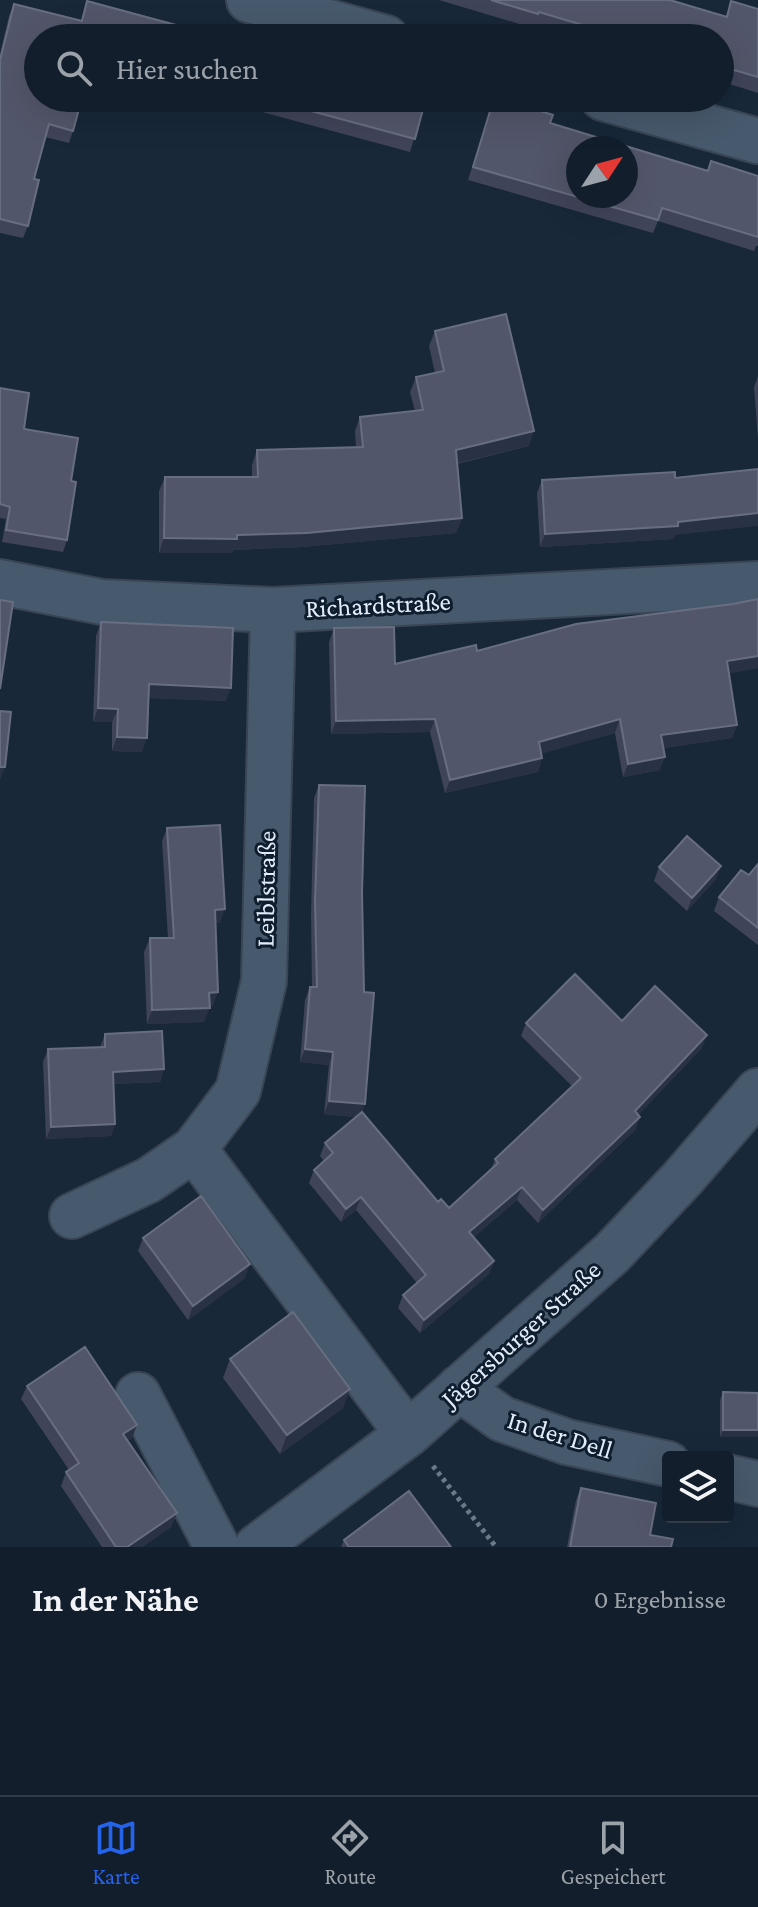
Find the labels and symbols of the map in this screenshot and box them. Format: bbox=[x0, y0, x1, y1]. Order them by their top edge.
north arrow bbox=[566, 136, 638, 208]
street label: Richardstraße bbox=[304, 587, 452, 623]
street label: Leiblstraße bbox=[250, 830, 282, 948]
street label: Jägersburger Straße bbox=[434, 1255, 607, 1414]
street label: In der Dell bbox=[504, 1405, 616, 1465]

